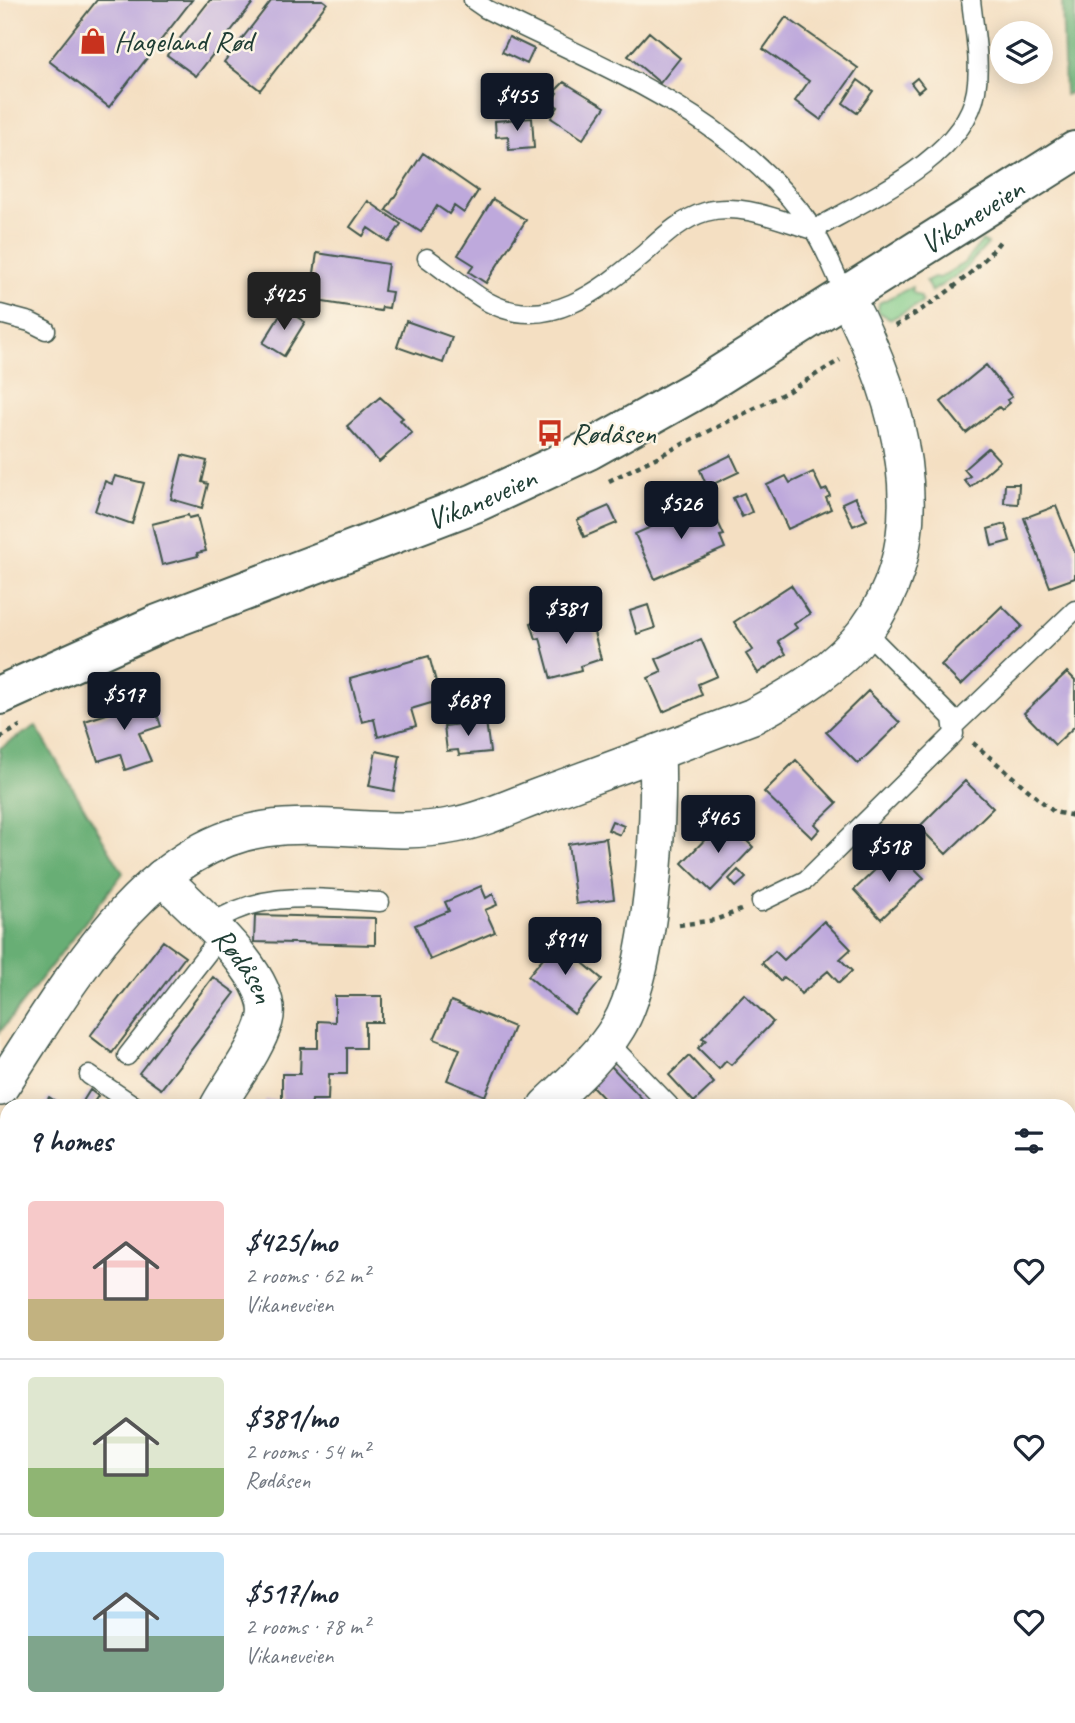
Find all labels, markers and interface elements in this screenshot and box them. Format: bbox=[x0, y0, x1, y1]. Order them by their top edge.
map controls bbox=[990, 21, 1053, 84]
button: layers bbox=[990, 21, 1053, 84]
place label: Hageland Rød bbox=[114, 22, 257, 60]
shop icon: Hageland Rød bbox=[78, 26, 108, 56]
pin: $455 bbox=[476, 74, 558, 133]
text: $455 bbox=[497, 81, 537, 110]
street label: Vikaneveien bbox=[913, 168, 1032, 263]
pin: $425 bbox=[243, 272, 325, 332]
text: $425 bbox=[263, 280, 305, 309]
place label: Rødåsen bbox=[571, 414, 657, 452]
bus stop icon: Rødåsen bbox=[535, 418, 565, 448]
street label: Vikaneveien bbox=[421, 458, 543, 539]
pin: $526 bbox=[640, 482, 722, 541]
text: $526 bbox=[660, 489, 702, 518]
pin: $381 bbox=[525, 586, 607, 646]
text: $381 bbox=[545, 594, 587, 623]
pin: $517 bbox=[83, 672, 165, 732]
pin: $689 bbox=[427, 678, 509, 738]
text: $517 bbox=[104, 680, 144, 709]
text: $689 bbox=[447, 686, 489, 715]
pin: $465 bbox=[677, 796, 759, 855]
text: $465 bbox=[697, 803, 739, 832]
pin: $518 bbox=[848, 824, 930, 884]
text: $518 bbox=[868, 832, 910, 861]
pin: $914 bbox=[524, 918, 606, 977]
street label: Rødåsen bbox=[204, 919, 284, 1009]
text: $914 bbox=[544, 925, 586, 954]
text: 9 homes bbox=[28, 1122, 112, 1160]
icon: filters bbox=[1010, 1122, 1048, 1160]
text: $425/mo bbox=[245, 1223, 337, 1261]
icon: home bbox=[84, 1229, 168, 1313]
icon: heart bbox=[1010, 1252, 1048, 1290]
text: 2 rooms · 62 m² bbox=[245, 1261, 369, 1290]
text: Vikaneveien bbox=[245, 1290, 333, 1319]
text: $381/mo bbox=[245, 1399, 337, 1437]
icon: home bbox=[84, 1405, 168, 1489]
icon: heart bbox=[1010, 1428, 1048, 1466]
text: 2 rooms · 54 m² bbox=[245, 1437, 369, 1466]
text: Rødåsen bbox=[245, 1466, 310, 1495]
text: $517/mo bbox=[245, 1574, 337, 1612]
icon: home bbox=[84, 1580, 168, 1664]
icon: heart bbox=[1010, 1603, 1048, 1641]
text: 2 rooms · 78 m² bbox=[245, 1612, 369, 1641]
text: Vikaneveien bbox=[245, 1641, 333, 1670]

